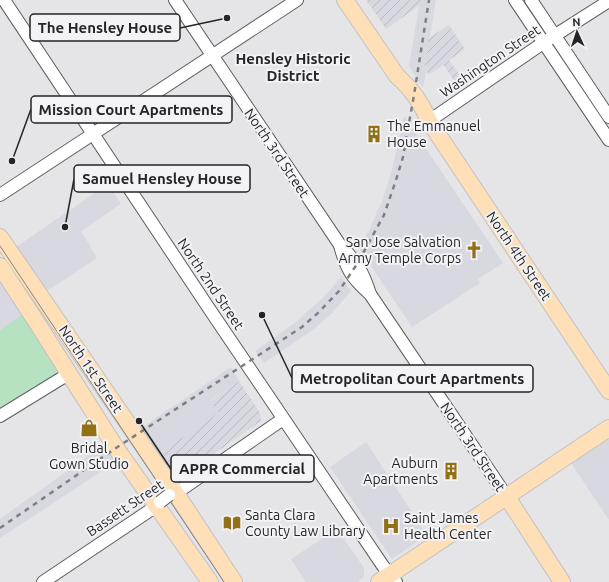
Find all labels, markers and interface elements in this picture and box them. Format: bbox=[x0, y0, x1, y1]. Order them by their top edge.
north arrow bbox=[557, 12, 597, 52]
callout: The Hensley House bbox=[30, 14, 180, 41]
text: N bbox=[572, 16, 581, 28]
text: The Hensley House bbox=[38, 19, 172, 36]
street label: Washington Street bbox=[437, 21, 544, 100]
district label: Hensley Historic District bbox=[235, 50, 351, 84]
callout: Mission Court Apartments bbox=[31, 96, 232, 123]
text: Mission Court Apartments bbox=[39, 101, 223, 118]
street label: North 3rd Street bbox=[241, 105, 313, 201]
place label: The Emmanuel House bbox=[387, 118, 481, 150]
building icon: The Emmanuel House bbox=[364, 124, 384, 144]
callout: Samuel Hensley House bbox=[74, 165, 250, 192]
text: Samuel Hensley House bbox=[82, 170, 242, 187]
street label: North 4th Street bbox=[483, 208, 555, 304]
place label: San Jose Salvation Army Temple Corps bbox=[339, 234, 461, 266]
street label: North 2nd Street bbox=[175, 235, 248, 333]
church icon: San Jose Salvation Army Temple Corps bbox=[464, 240, 484, 260]
street label: North 1st Street bbox=[56, 322, 126, 416]
callout: Metropolitan Court Apartments bbox=[292, 365, 533, 392]
text: Metropolitan Court Apartments bbox=[300, 370, 524, 387]
street label: North 3rd Street bbox=[437, 399, 509, 495]
shop icon: Bridal Gown Studio bbox=[79, 418, 99, 438]
place label: Bridal Gown Studio bbox=[49, 440, 129, 472]
callout: APPR Commercial bbox=[171, 455, 314, 482]
place label: Auburn Apartments bbox=[363, 455, 438, 487]
text: APPR Commercial bbox=[179, 460, 306, 477]
building icon: Auburn Apartments bbox=[441, 461, 461, 481]
street label: Bassett Street bbox=[84, 476, 167, 540]
place label: Santa Clara County Law Library bbox=[245, 507, 365, 539]
place label: Saint James Health Center bbox=[404, 510, 493, 542]
library icon: Santa Clara County Law Library bbox=[222, 513, 242, 533]
hospital icon: Saint James Health Center bbox=[381, 516, 401, 536]

